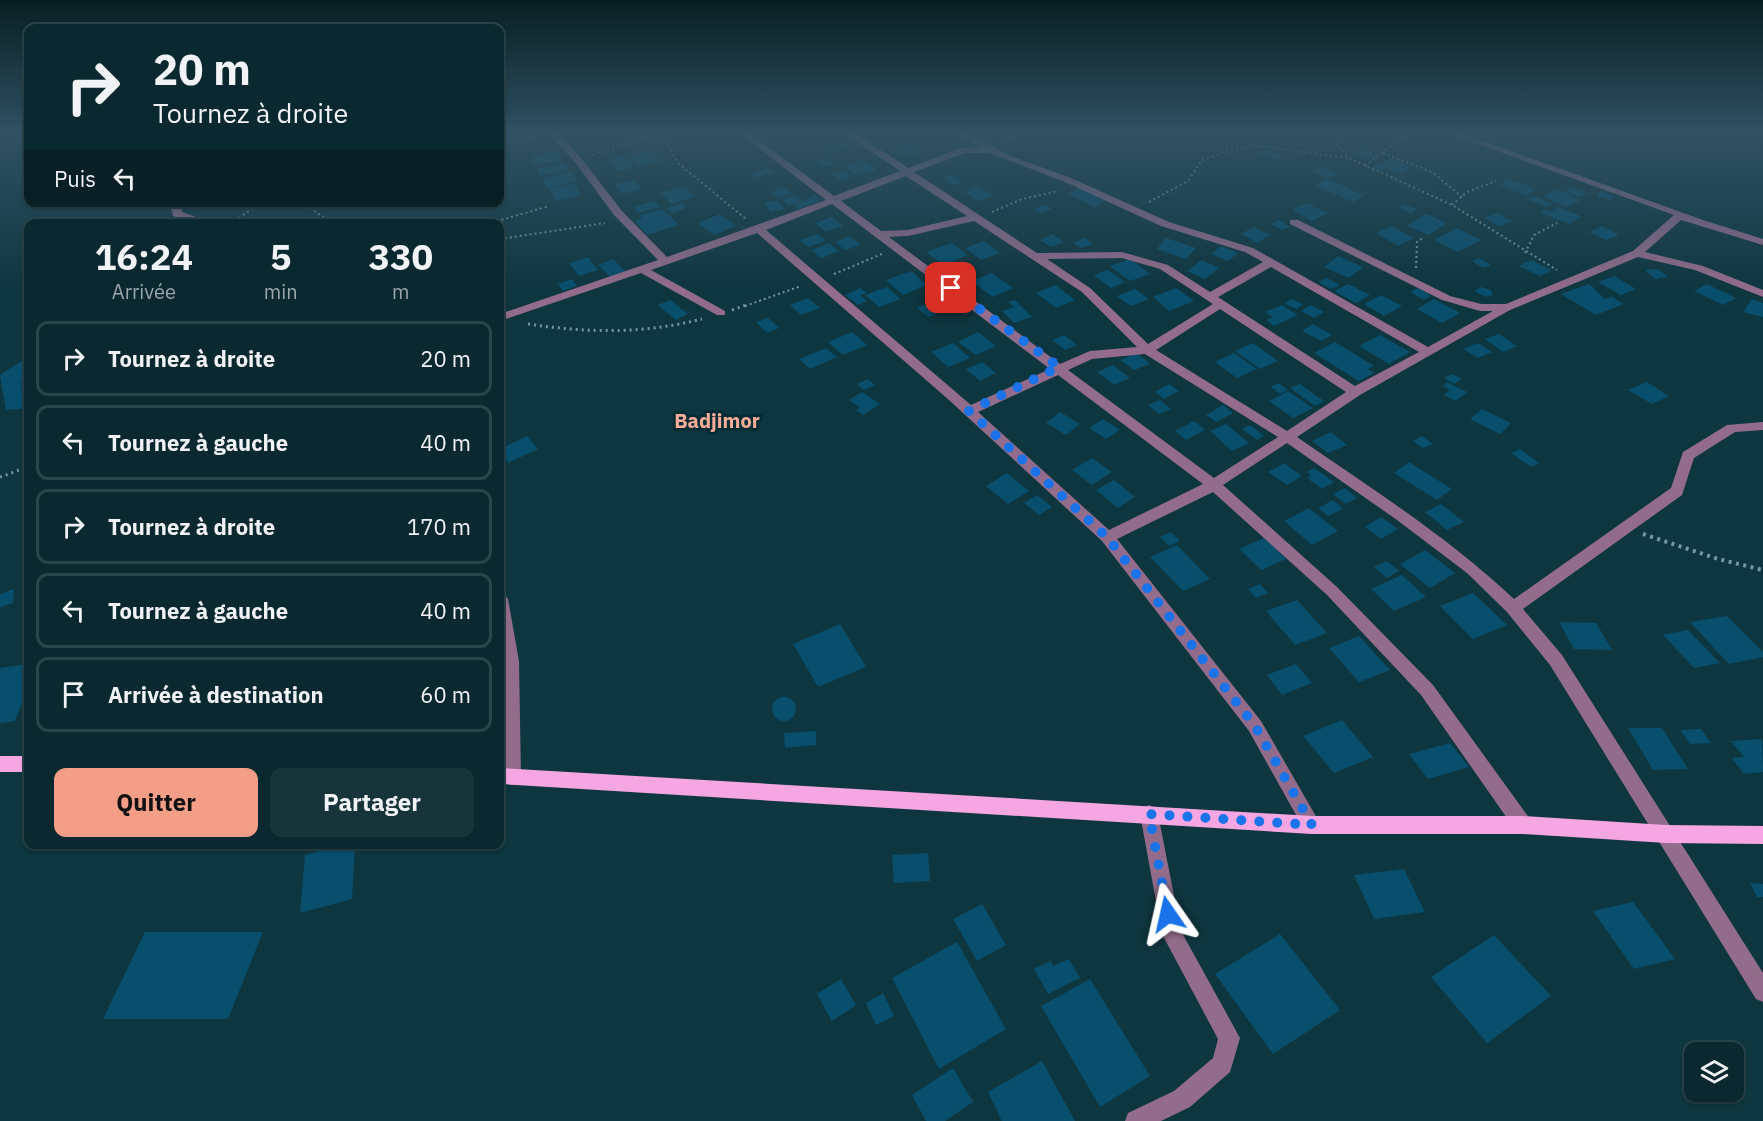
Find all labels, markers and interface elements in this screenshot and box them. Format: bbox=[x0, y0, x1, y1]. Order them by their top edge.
text: 20 m bbox=[153, 42, 251, 97]
icon: right bbox=[54, 48, 132, 126]
text: Tournez à droite bbox=[153, 95, 348, 130]
icon: left bbox=[108, 162, 141, 195]
text: Puis bbox=[54, 164, 96, 193]
text: 16:24 bbox=[95, 233, 193, 280]
text: 5 bbox=[270, 233, 292, 280]
text: 330 bbox=[368, 233, 433, 280]
pin bbox=[925, 262, 976, 313]
icon: arrive bbox=[934, 271, 967, 304]
text: Arrivée bbox=[112, 278, 176, 305]
text: min bbox=[264, 278, 298, 305]
text: m bbox=[392, 278, 410, 305]
icon: right bbox=[57, 342, 90, 375]
text: Tournez à droite bbox=[108, 344, 275, 373]
text: 20 m bbox=[420, 344, 471, 373]
district label: Badjimor bbox=[674, 407, 760, 434]
icon: left bbox=[57, 426, 90, 459]
text: Tournez à gauche bbox=[108, 428, 288, 457]
text: 40 m bbox=[420, 428, 471, 457]
icon: right bbox=[57, 510, 90, 543]
text: Tournez à droite bbox=[108, 512, 275, 541]
text: 170 m bbox=[407, 512, 471, 541]
icon: left bbox=[57, 594, 90, 627]
text: Tournez à gauche bbox=[108, 596, 288, 625]
text: 40 m bbox=[420, 596, 471, 625]
icon: arrive bbox=[57, 678, 90, 711]
text: Arrivée à destination bbox=[108, 680, 324, 709]
text: 60 m bbox=[420, 680, 471, 709]
button: Quitter bbox=[54, 768, 258, 837]
button: Partager bbox=[270, 768, 474, 837]
position arrow bbox=[1136, 882, 1200, 946]
map controls bbox=[1684, 1042, 1744, 1102]
button: layers bbox=[1684, 1042, 1744, 1102]

